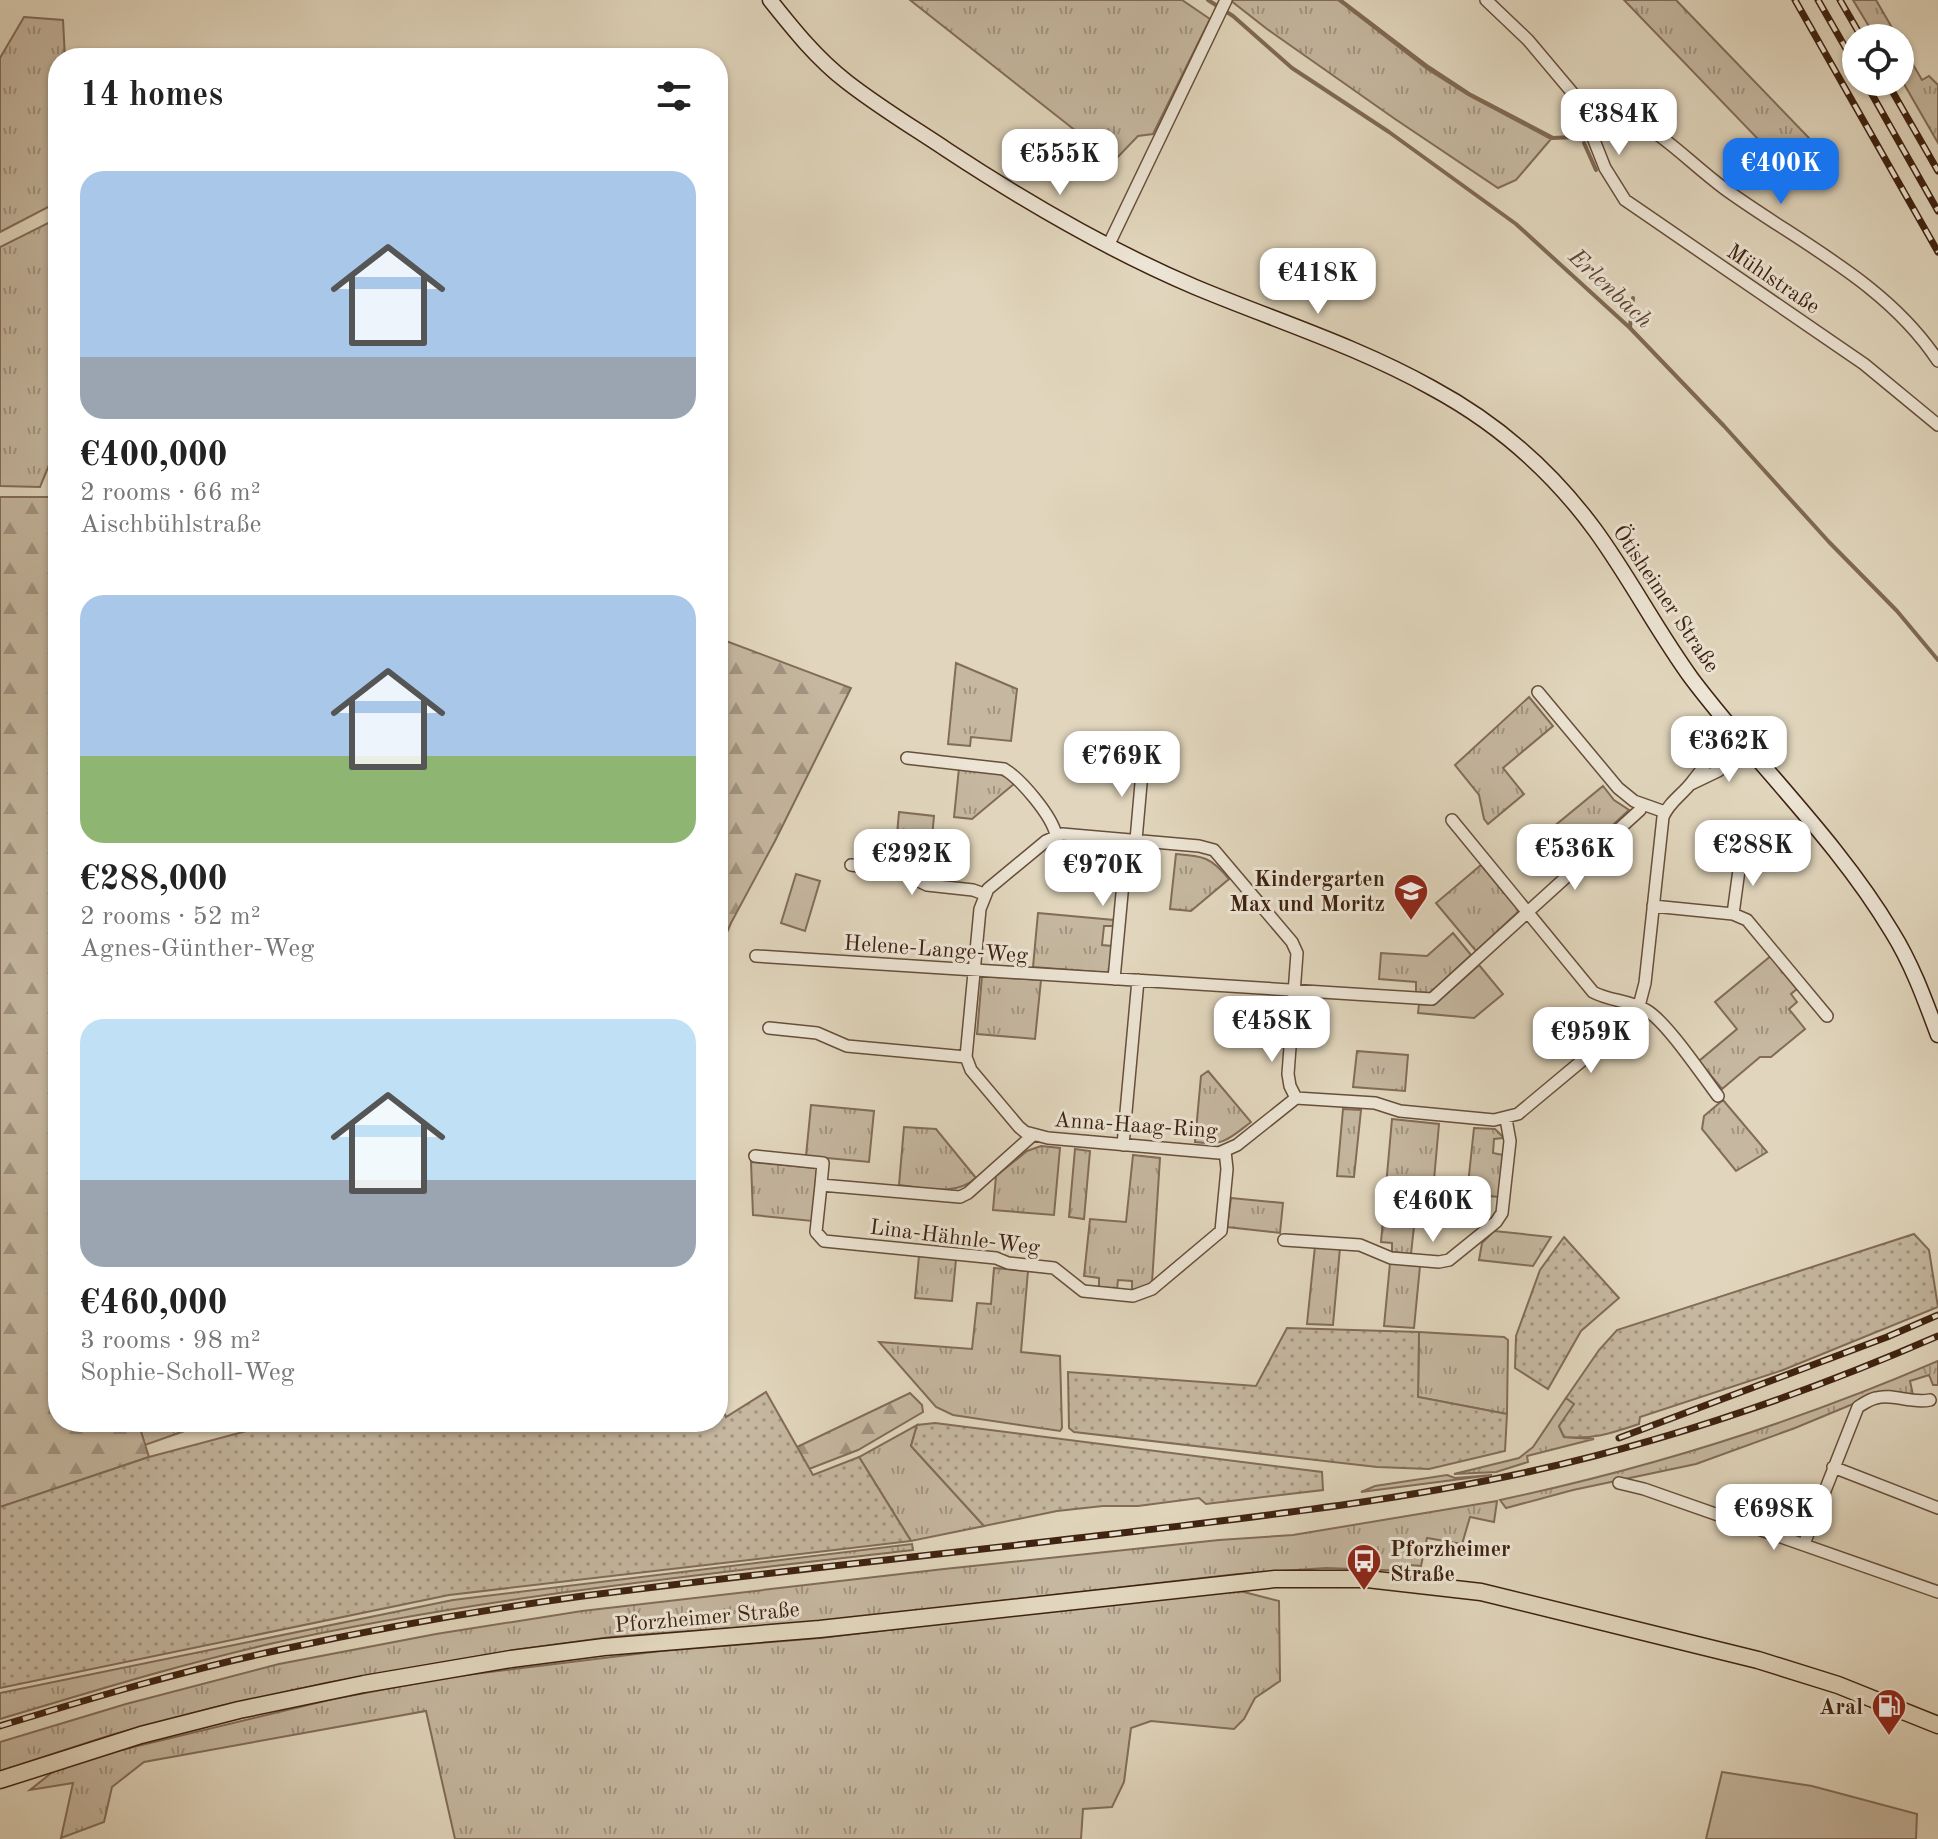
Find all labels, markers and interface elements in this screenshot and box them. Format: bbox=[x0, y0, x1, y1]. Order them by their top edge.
map controls bbox=[1842, 24, 1914, 96]
button: locate bbox=[1842, 24, 1914, 96]
icon: filters bbox=[652, 74, 696, 118]
text: 14 homes bbox=[80, 79, 223, 113]
pin: €384K bbox=[1563, 89, 1675, 157]
text: €384K bbox=[1579, 102, 1659, 128]
pin: €555K bbox=[1004, 129, 1116, 197]
pin: €400K bbox=[1725, 138, 1837, 206]
text: €555K bbox=[1020, 142, 1100, 168]
text: €400K bbox=[1741, 151, 1821, 177]
icon: home bbox=[316, 223, 460, 367]
street label: Mühlstraße bbox=[1722, 241, 1823, 319]
water label: Erlenbach bbox=[1563, 244, 1656, 334]
pin: €418K bbox=[1262, 248, 1374, 316]
text: €418K bbox=[1278, 261, 1358, 287]
text: €400,000 bbox=[80, 439, 228, 473]
text: 2 rooms · 66 m² bbox=[80, 480, 261, 506]
text: Aischbühlstraße bbox=[80, 512, 262, 538]
street label: Ötisheimer Straße bbox=[1608, 520, 1725, 677]
icon: home bbox=[316, 647, 460, 791]
pin: €362K bbox=[1673, 716, 1785, 784]
text: €362K bbox=[1689, 729, 1769, 755]
pin: €769K bbox=[1066, 731, 1178, 799]
text: €769K bbox=[1082, 744, 1162, 770]
pin: €288K bbox=[1697, 820, 1809, 888]
pin: €536K bbox=[1519, 824, 1631, 892]
pin: €292K bbox=[856, 829, 968, 897]
text: €288K bbox=[1713, 833, 1793, 859]
text: €536K bbox=[1535, 837, 1615, 863]
pin: €970K bbox=[1047, 840, 1159, 908]
text: €292K bbox=[872, 842, 952, 868]
text: €970K bbox=[1063, 853, 1143, 879]
text: €288,000 bbox=[80, 863, 228, 897]
place label: Kindergarten Max und Moritz bbox=[1229, 869, 1385, 916]
school or university icon: Kindergarten Max und Moritz bbox=[1392, 872, 1430, 922]
text: 2 rooms · 52 m² bbox=[80, 904, 261, 930]
street label: Helene-Lange-Weg bbox=[843, 933, 1029, 967]
text: Agnes-Günther-Weg bbox=[80, 936, 314, 962]
pin: €458K bbox=[1216, 996, 1328, 1064]
pin: €959K bbox=[1535, 1007, 1647, 1075]
text: €458K bbox=[1232, 1009, 1312, 1035]
text: €959K bbox=[1551, 1020, 1631, 1046]
icon: home bbox=[316, 1071, 460, 1215]
street label: Anna-Haag-Ring bbox=[1053, 1109, 1219, 1143]
pin: €460K bbox=[1377, 1176, 1489, 1244]
text: €460K bbox=[1393, 1189, 1473, 1215]
street label: Lina-Hähnle-Weg bbox=[868, 1217, 1041, 1259]
text: €460,000 bbox=[80, 1287, 228, 1321]
text: 3 rooms · 98 m² bbox=[80, 1328, 261, 1354]
text: Sophie-Scholl-Weg bbox=[80, 1360, 295, 1386]
pin: €698K bbox=[1718, 1484, 1830, 1552]
text: €698K bbox=[1734, 1497, 1814, 1523]
place label: Pforzheimer Straße bbox=[1390, 1539, 1511, 1586]
bus stop icon: Pforzheimer Straße bbox=[1345, 1542, 1383, 1592]
street label: Pforzheimer Straße bbox=[614, 1599, 801, 1637]
fuel station icon: Aral bbox=[1870, 1687, 1908, 1737]
place label: Aral bbox=[1819, 1697, 1863, 1719]

